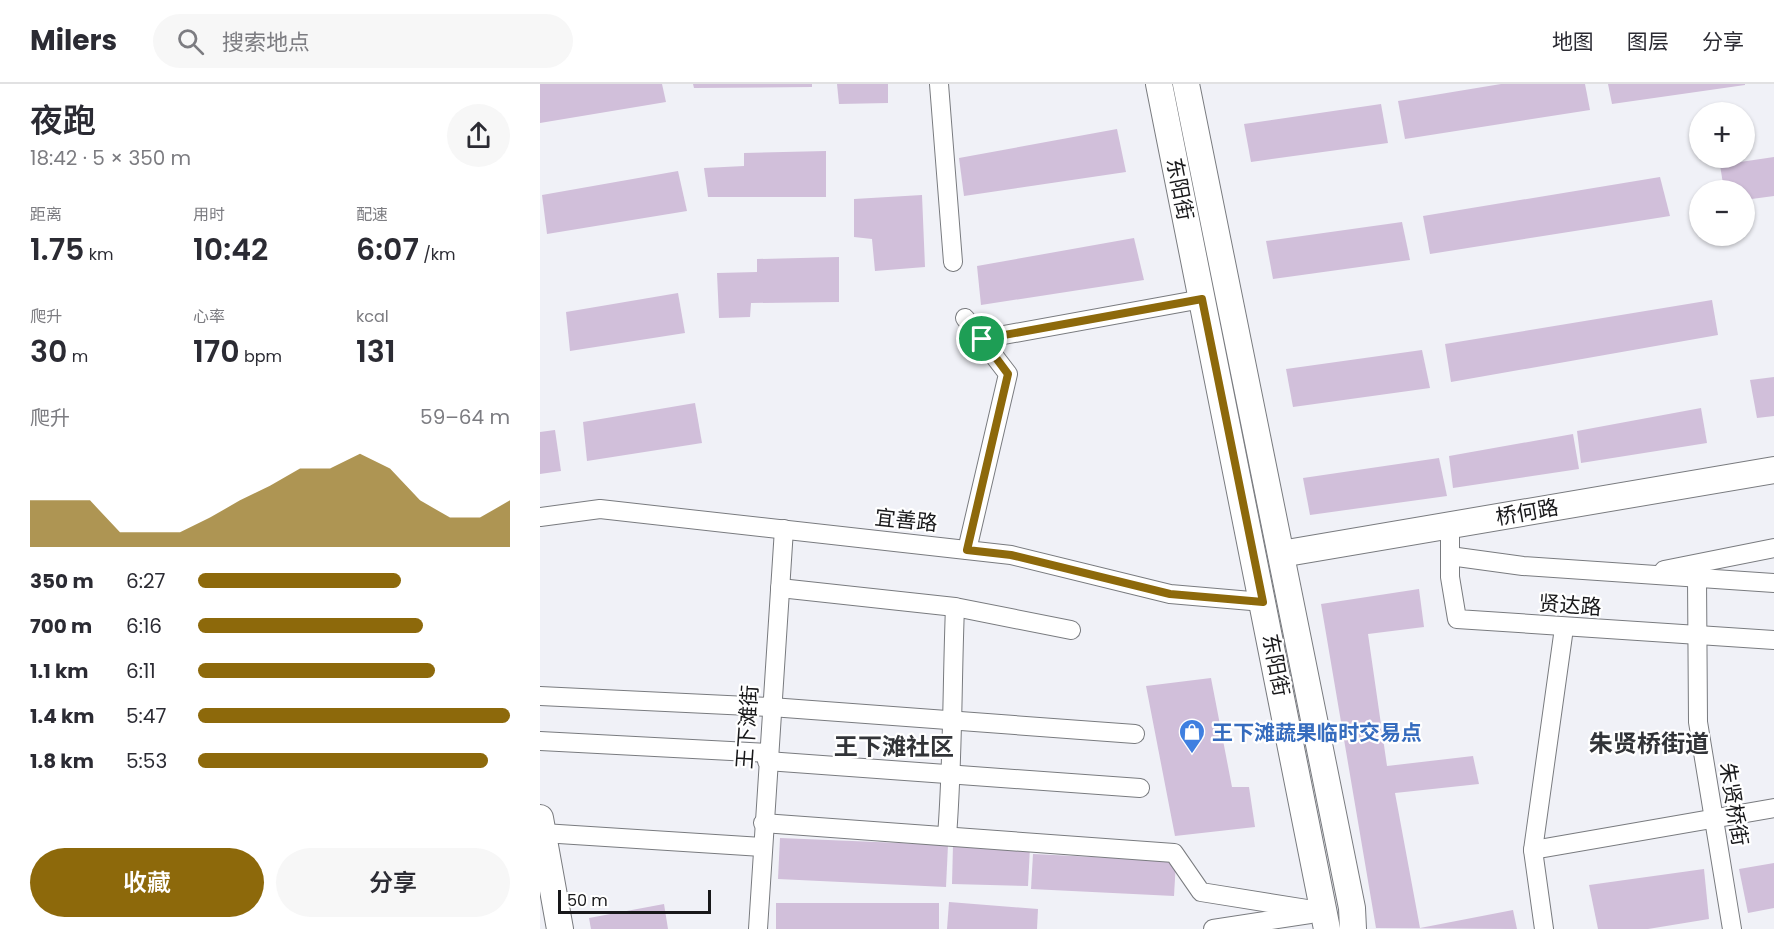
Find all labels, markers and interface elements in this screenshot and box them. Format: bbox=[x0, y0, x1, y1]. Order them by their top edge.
search box bbox=[153, 14, 573, 68]
text: Milers bbox=[30, 21, 117, 60]
icon: search bbox=[174, 25, 207, 58]
text: 搜索地点 bbox=[222, 27, 310, 58]
text: 地图 bbox=[1552, 27, 1594, 56]
text: 图层 bbox=[1627, 27, 1669, 56]
text: 分享 bbox=[1702, 27, 1744, 56]
text: 夜跑 bbox=[30, 97, 96, 144]
map controls bbox=[1689, 102, 1755, 246]
button: + bbox=[1689, 102, 1755, 168]
button: share bbox=[447, 104, 510, 167]
text: 18:42 · 5 × 350 m bbox=[30, 144, 191, 172]
street label: 东阳街 bbox=[1160, 155, 1200, 223]
button: − bbox=[1689, 180, 1755, 246]
text: 距离 bbox=[30, 203, 62, 226]
text: 用时 bbox=[193, 203, 225, 226]
text: 配速 bbox=[356, 203, 388, 226]
text: 1.75 bbox=[30, 228, 84, 271]
text: 10:42 bbox=[193, 228, 268, 271]
text: 6:07 bbox=[356, 228, 419, 271]
text: km bbox=[84, 243, 113, 266]
text: /km bbox=[419, 243, 456, 266]
text: 爬升 bbox=[30, 305, 62, 328]
text: 心率 bbox=[193, 305, 225, 328]
text: kcal bbox=[356, 305, 389, 328]
pin bbox=[956, 313, 1007, 364]
icon: arrive bbox=[965, 322, 998, 355]
text: 30 bbox=[30, 330, 67, 373]
text: 170 bbox=[193, 330, 240, 373]
text: 131 bbox=[356, 330, 396, 373]
text: m bbox=[67, 345, 88, 368]
text: bpm bbox=[240, 345, 282, 368]
text: 59–64 m bbox=[420, 403, 510, 431]
text: 爬升 bbox=[30, 404, 70, 432]
street label: 桥何路 bbox=[1493, 492, 1561, 532]
street label: 宜善路 bbox=[873, 502, 939, 538]
text: 350 m bbox=[30, 567, 94, 595]
text: 6:27 bbox=[126, 567, 165, 595]
street label: 贤达路 bbox=[1538, 588, 1602, 622]
text: 700 m bbox=[30, 612, 92, 640]
text: 6:16 bbox=[126, 612, 162, 640]
street label: 东阳街 bbox=[1256, 631, 1296, 699]
text: 1.1 km bbox=[30, 657, 88, 685]
text: 6:11 bbox=[126, 657, 156, 685]
street label: 王下滩街 bbox=[730, 684, 764, 770]
text: 1.4 km bbox=[30, 702, 94, 730]
text: 5:47 bbox=[126, 702, 166, 730]
shop icon: 王下滩蔬果临时交易点 bbox=[1177, 717, 1207, 755]
place label: 王下滩蔬果临时交易点 bbox=[1212, 718, 1422, 747]
district label: 朱贤桥街道 bbox=[1589, 727, 1709, 760]
district label: 王下滩社区 bbox=[834, 730, 954, 763]
text: 1.8 km bbox=[30, 747, 94, 775]
text: 5:53 bbox=[126, 747, 167, 775]
street label: 朱贤桥街 bbox=[1713, 760, 1755, 848]
button: 收藏 bbox=[30, 848, 264, 917]
button: 分享 bbox=[276, 848, 510, 917]
scale bar bbox=[558, 887, 711, 914]
text: 50 m bbox=[567, 889, 608, 912]

